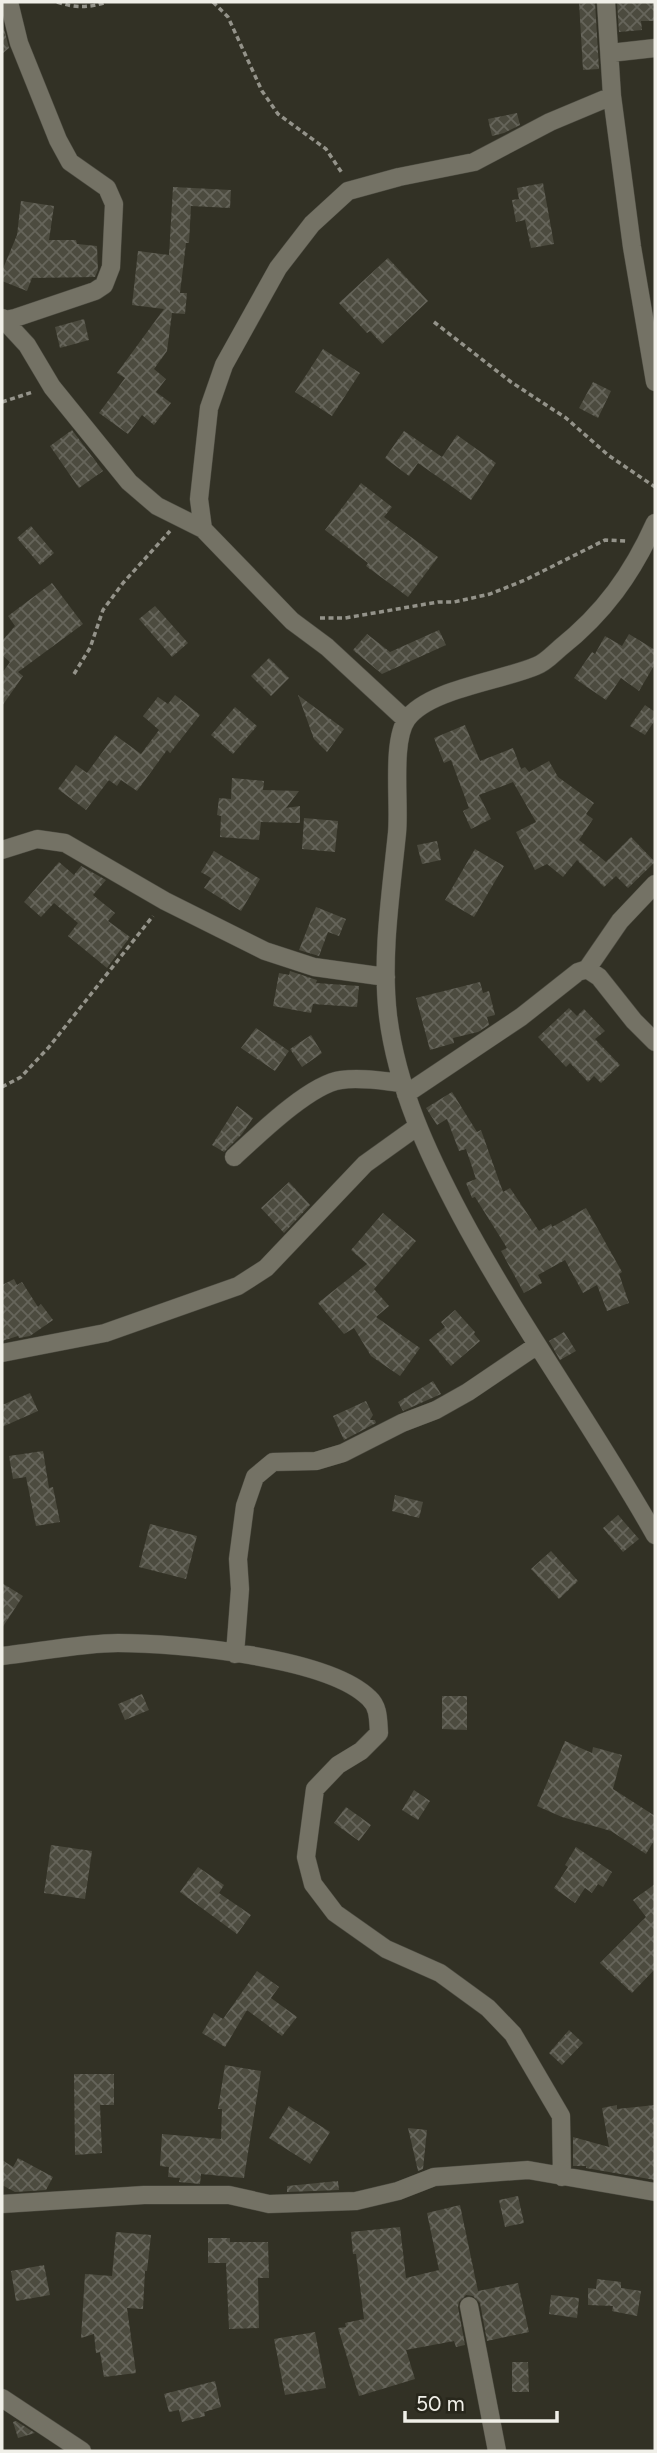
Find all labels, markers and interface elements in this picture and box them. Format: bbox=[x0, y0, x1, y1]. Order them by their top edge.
scale bar bbox=[405, 2380, 557, 2424]
text: 50 m bbox=[416, 2391, 465, 2416]

